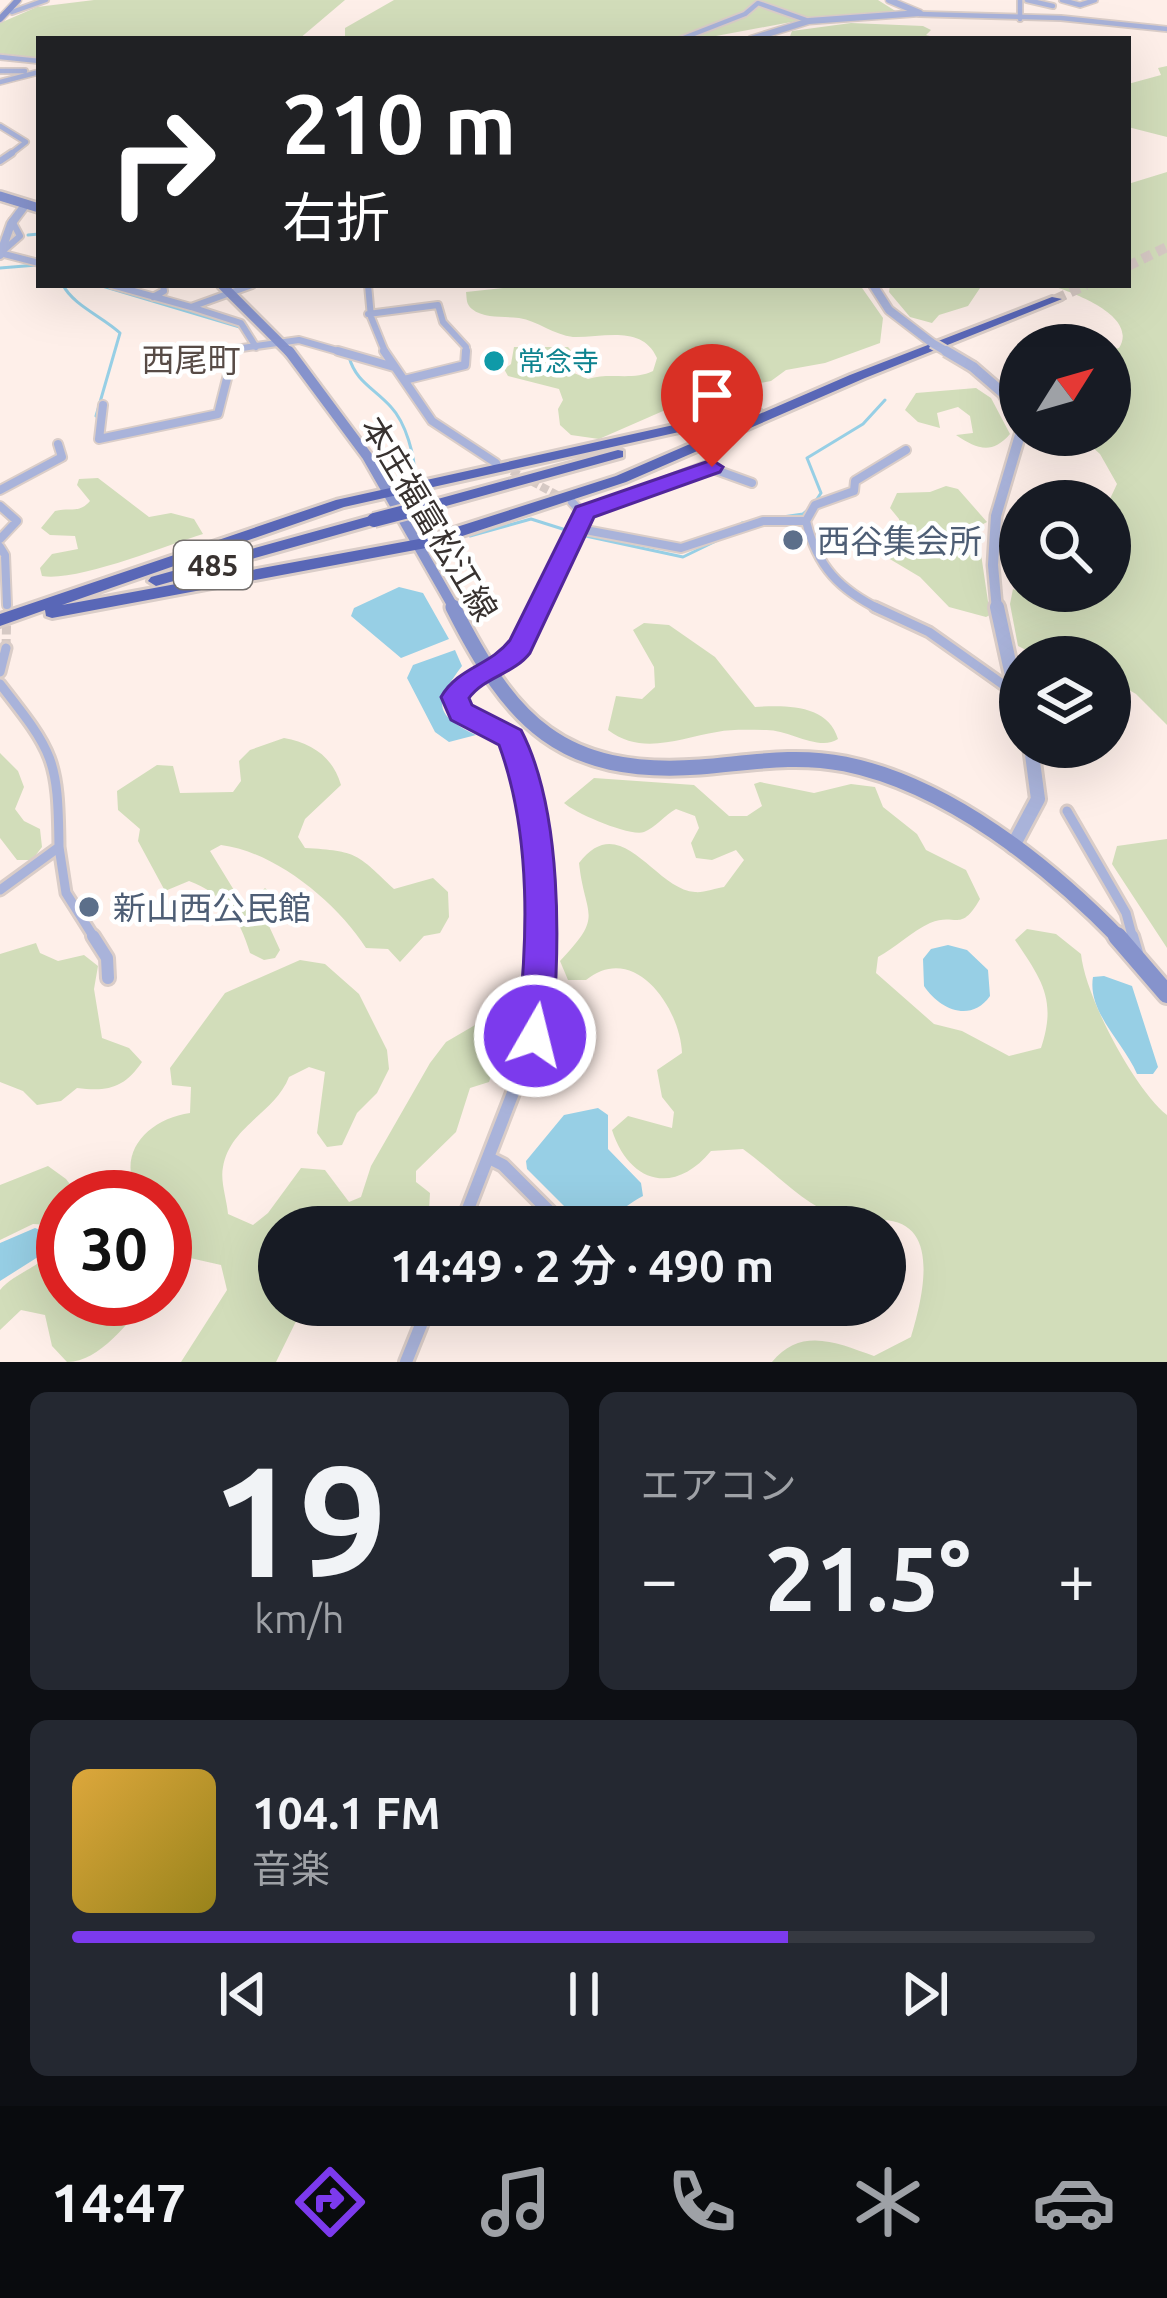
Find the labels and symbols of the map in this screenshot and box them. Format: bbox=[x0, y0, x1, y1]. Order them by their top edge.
north arrow bbox=[999, 324, 1131, 456]
district label: 西尾町 bbox=[142, 341, 241, 378]
pin bbox=[661, 344, 763, 467]
place label: 常念寺 bbox=[518, 346, 599, 376]
marker: 常念寺 bbox=[481, 348, 507, 374]
street label: 本庄福富松江線 bbox=[355, 409, 505, 627]
place label: 西谷集会所 bbox=[817, 522, 982, 559]
marker: 西谷集会所 bbox=[780, 527, 806, 553]
road number: 485 bbox=[174, 541, 252, 589]
place label: 新山西公民館 bbox=[113, 889, 311, 926]
marker: 新山西公民館 bbox=[76, 894, 102, 920]
position arrow bbox=[472, 973, 598, 1099]
speed limit sign: 30 bbox=[36, 1170, 192, 1326]

